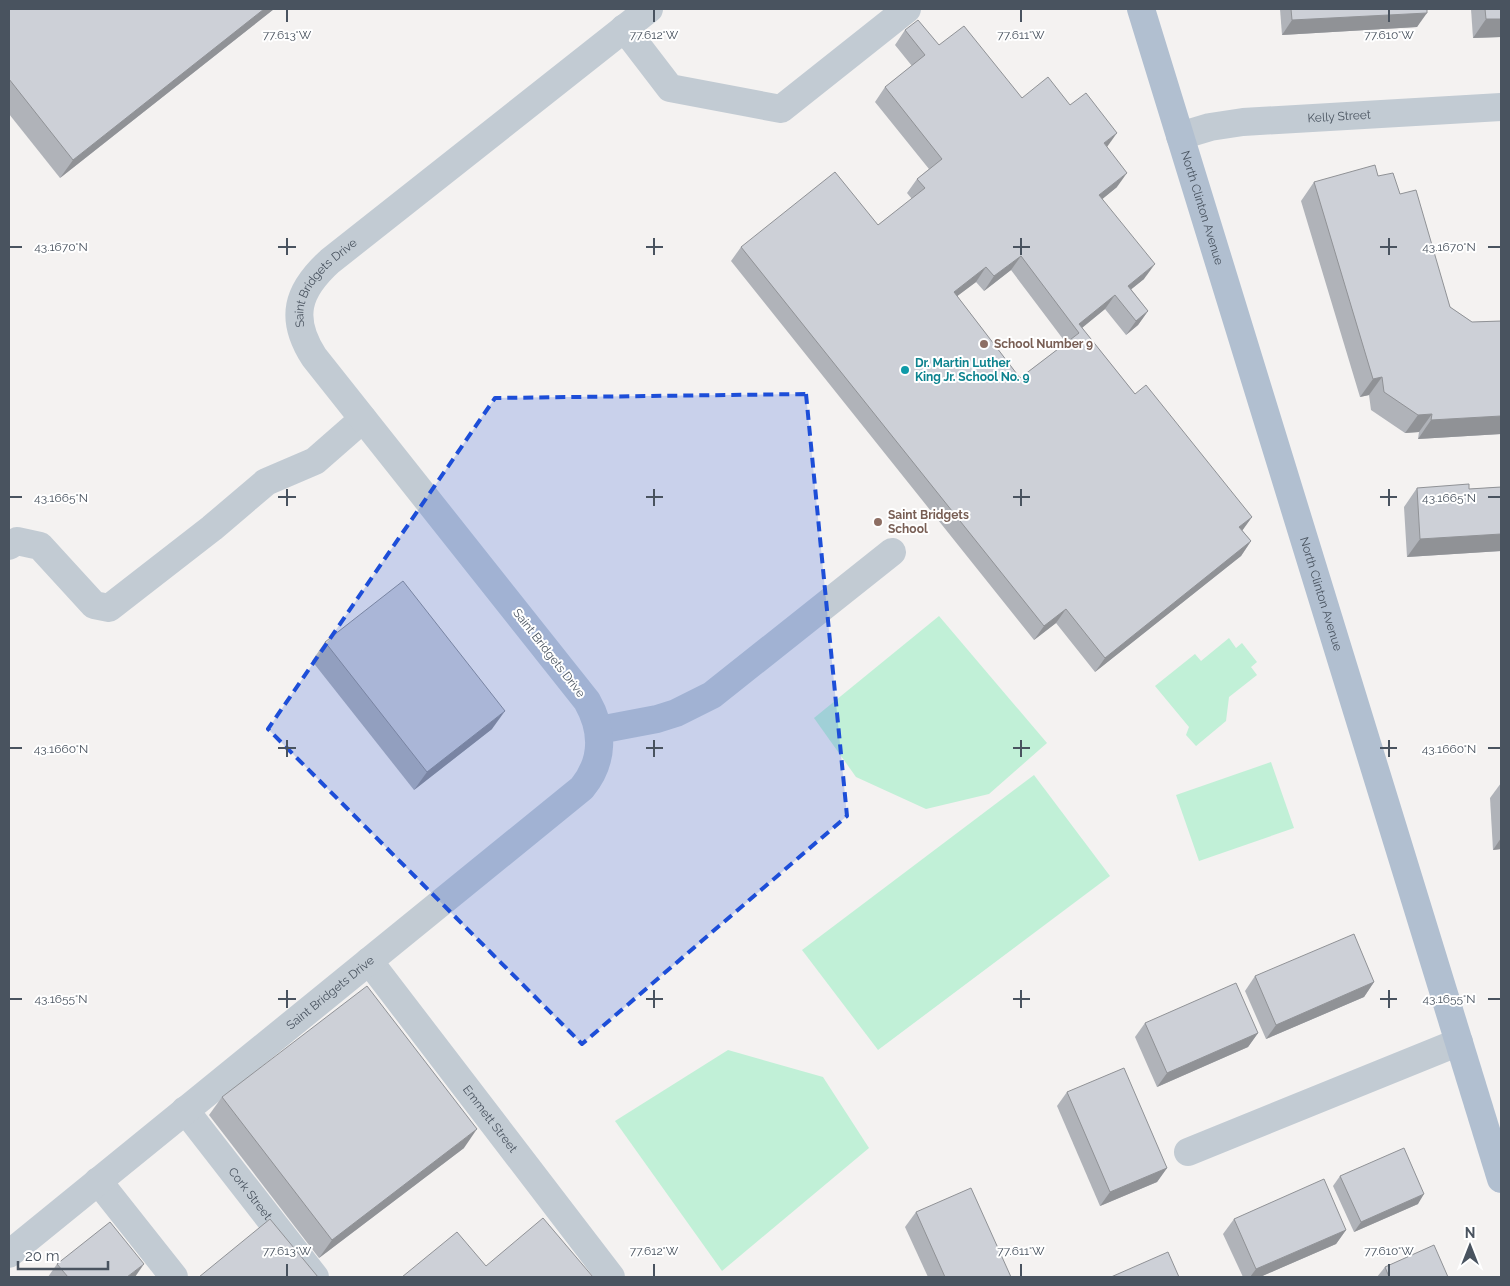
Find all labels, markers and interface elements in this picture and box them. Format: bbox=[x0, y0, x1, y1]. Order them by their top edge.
text: 77.613°W bbox=[263, 28, 312, 42]
text: 77.612°W bbox=[630, 28, 679, 42]
text: 77.611°W bbox=[997, 28, 1045, 42]
text: 77.610°W bbox=[1364, 28, 1414, 42]
street label: Kelly Street bbox=[1307, 108, 1371, 125]
street label: North Clinton Avenue bbox=[1178, 149, 1226, 267]
street label: Saint Bridgets Drive bbox=[292, 235, 360, 328]
text: 43.1670°N bbox=[34, 240, 88, 254]
text: 43.1670°N bbox=[1422, 240, 1476, 254]
place label: School Number 9 bbox=[994, 337, 1093, 351]
marker: School Number 9 bbox=[978, 338, 990, 350]
place label: Dr. Martin Luther King Jr. School No. 9 bbox=[915, 356, 1030, 384]
marker: Dr. Martin Luther King Jr. School No. 9 bbox=[899, 364, 911, 376]
text: 43.1665°N bbox=[34, 491, 88, 505]
text: 43.1665°N bbox=[1422, 491, 1476, 505]
place label: Saint Bridgets School bbox=[888, 508, 969, 536]
marker: Saint Bridgets School bbox=[872, 516, 884, 528]
street label: North Clinton Avenue bbox=[1297, 535, 1345, 653]
street label: Saint Bridgets Drive bbox=[510, 606, 588, 700]
text: 43.1660°N bbox=[34, 742, 88, 756]
text: 43.1660°N bbox=[1422, 742, 1476, 756]
street label: Saint Bridgets Drive bbox=[284, 953, 377, 1033]
text: 43.1655°N bbox=[34, 992, 88, 1006]
text: 43.1655°N bbox=[1422, 992, 1476, 1006]
street label: Emmett Street bbox=[460, 1083, 520, 1155]
street label: Cork Street bbox=[225, 1165, 275, 1223]
north arrow bbox=[1445, 1221, 1495, 1271]
text: N bbox=[1465, 1225, 1475, 1241]
scale bar bbox=[18, 1238, 108, 1270]
text: 77.613°W bbox=[263, 1244, 312, 1258]
text: 77.612°W bbox=[630, 1244, 679, 1258]
text: 77.611°W bbox=[997, 1244, 1045, 1258]
text: 77.610°W bbox=[1364, 1244, 1414, 1258]
text: 20 m bbox=[25, 1247, 60, 1265]

